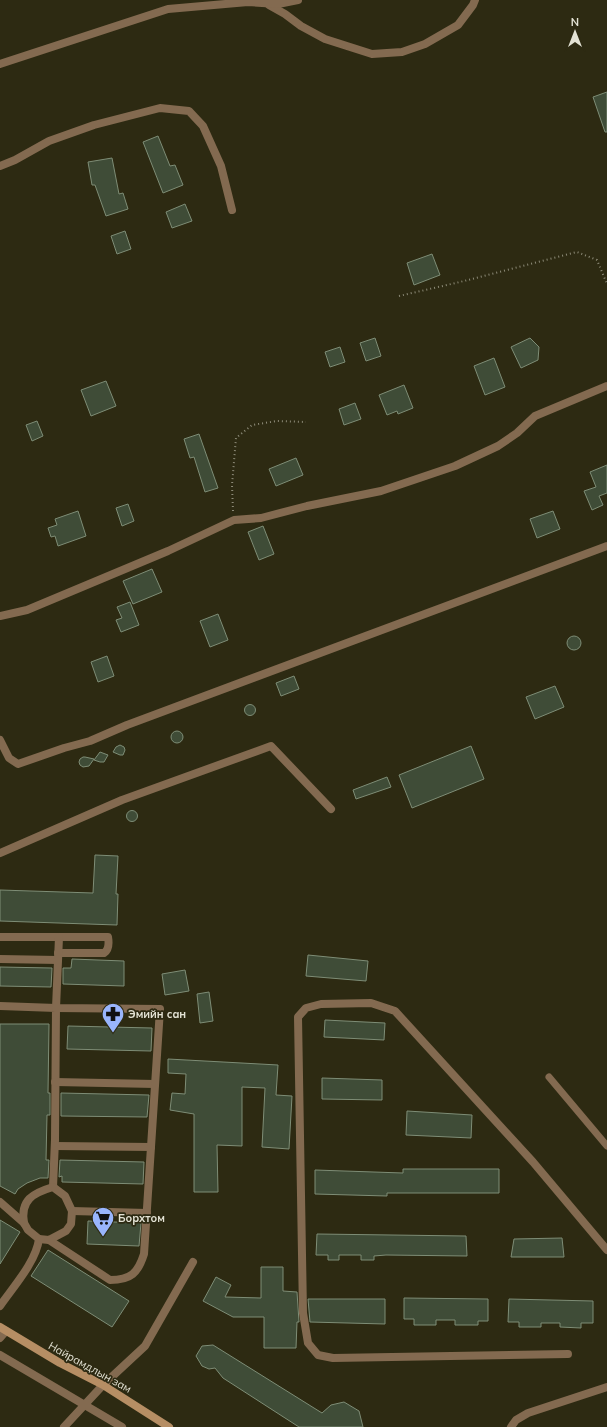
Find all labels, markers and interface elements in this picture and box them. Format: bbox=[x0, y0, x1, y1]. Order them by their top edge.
north arrow bbox=[555, 12, 595, 52]
text: N bbox=[571, 15, 579, 29]
pharmacy icon: Эмийн сан bbox=[100, 1001, 126, 1034]
place label: Эмийн сан bbox=[128, 1007, 186, 1021]
supermarket icon: Борхтом bbox=[90, 1205, 116, 1238]
place label: Борхтом bbox=[118, 1211, 165, 1225]
street label: Найрамдлын зам bbox=[46, 1338, 134, 1396]

